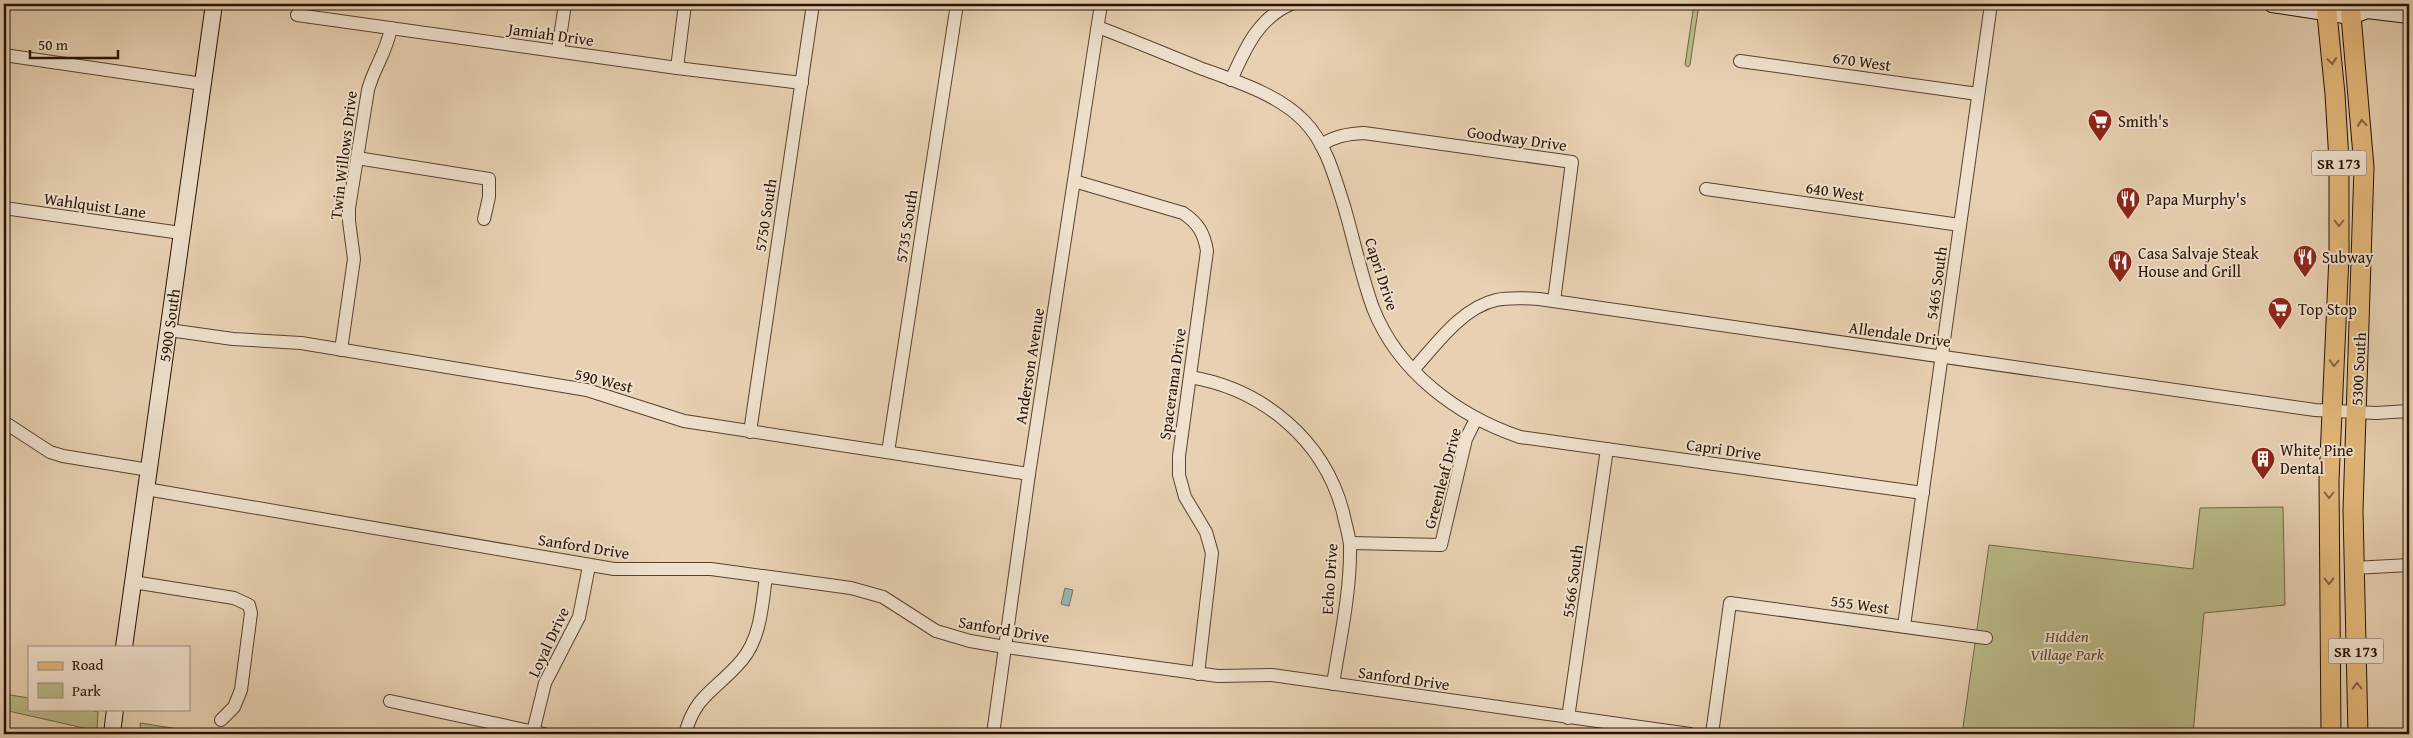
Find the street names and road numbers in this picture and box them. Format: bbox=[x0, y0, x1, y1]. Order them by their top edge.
street label: Jamiah Drive bbox=[505, 16, 595, 52]
street label: 670 West bbox=[1831, 45, 1893, 77]
street label: Twin Willows Drive bbox=[323, 89, 363, 221]
street label: Goodway Drive bbox=[1466, 119, 1568, 157]
road number: SR 173 bbox=[2312, 150, 2366, 176]
street label: 640 West bbox=[1804, 175, 1866, 207]
street label: 5750 South bbox=[747, 177, 783, 253]
street label: Wahlquist Lane bbox=[42, 186, 148, 224]
street label: 5735 South bbox=[888, 188, 924, 264]
street label: Capri Drive bbox=[1359, 234, 1405, 314]
street label: 5465 South bbox=[1919, 245, 1953, 321]
street label: 5900 South bbox=[152, 287, 186, 363]
street label: Anderson Avenue bbox=[1008, 306, 1050, 426]
street label: Allendale Drive bbox=[1847, 315, 1953, 353]
street label: Spacerama Drive bbox=[1152, 327, 1192, 441]
street label: 5300 South bbox=[2344, 332, 2372, 406]
street label: 590 West bbox=[572, 361, 636, 399]
street label: Greenleaf Drive bbox=[1417, 425, 1467, 531]
street label: Capri Drive bbox=[1685, 432, 1763, 466]
street label: Sanford Drive bbox=[537, 527, 631, 565]
street label: Echo Drive bbox=[1315, 542, 1343, 616]
street label: 5566 South bbox=[1555, 543, 1589, 619]
street label: 555 West bbox=[1829, 588, 1891, 620]
street label: Loyal Drive bbox=[521, 603, 575, 681]
street label: Sanford Drive bbox=[957, 609, 1051, 649]
road number: SR 173 bbox=[2328, 638, 2384, 664]
street label: Sanford Drive bbox=[1357, 660, 1451, 696]

